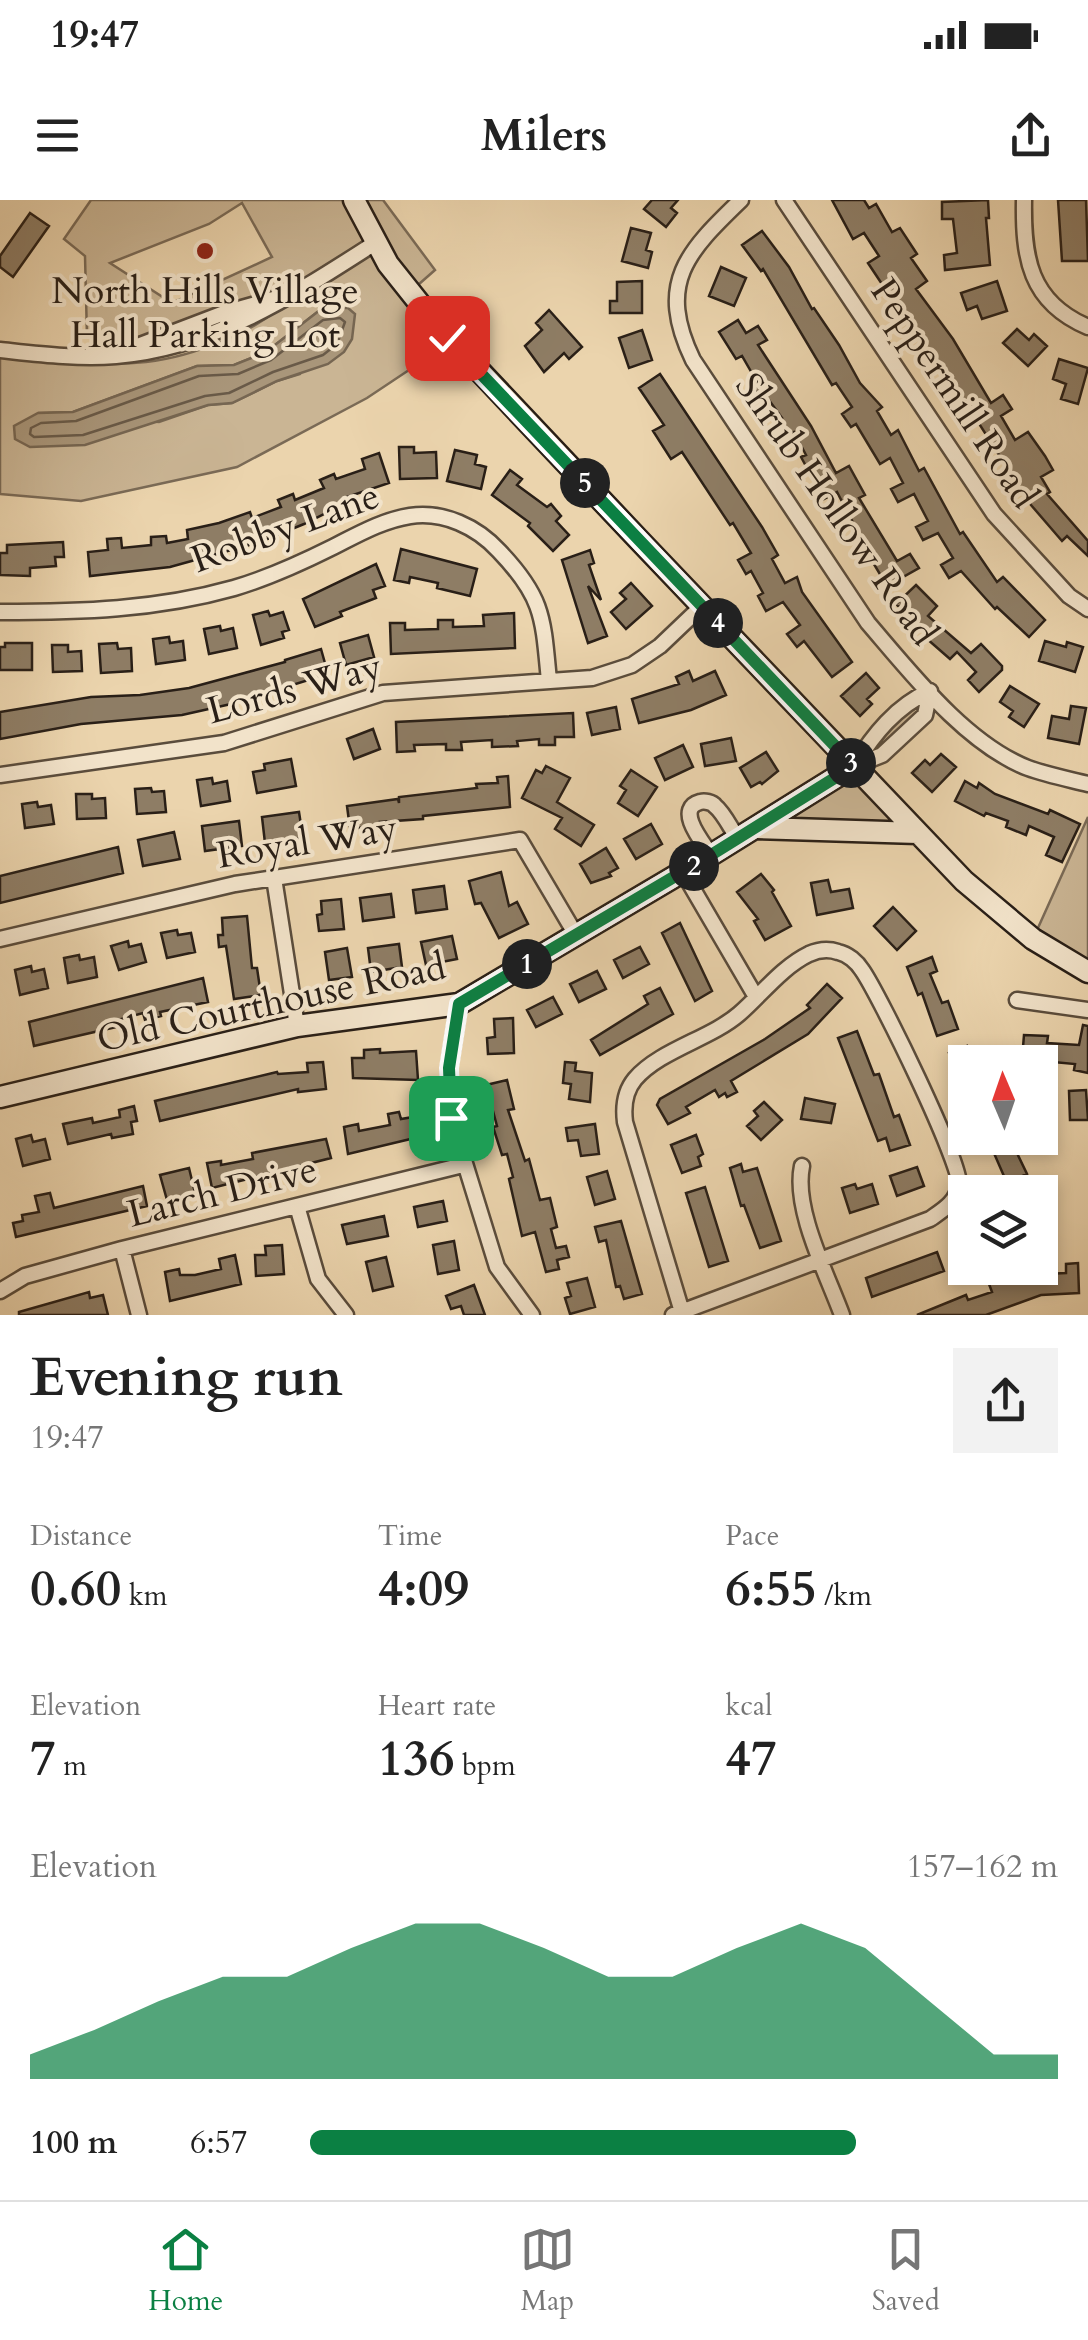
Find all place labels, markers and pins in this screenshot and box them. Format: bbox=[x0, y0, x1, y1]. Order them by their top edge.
marker: North Hills Village Hall Parking Lot bbox=[194, 240, 216, 262]
place label: North Hills Village Hall Parking Lot bbox=[51, 265, 359, 361]
pin bbox=[405, 296, 490, 381]
pin: 5 bbox=[560, 458, 610, 508]
pin: 4 bbox=[693, 598, 743, 648]
pin: 3 bbox=[826, 738, 876, 788]
pin: 2 bbox=[669, 841, 719, 891]
pin: 1 bbox=[502, 939, 552, 989]
pin bbox=[409, 1076, 494, 1161]

